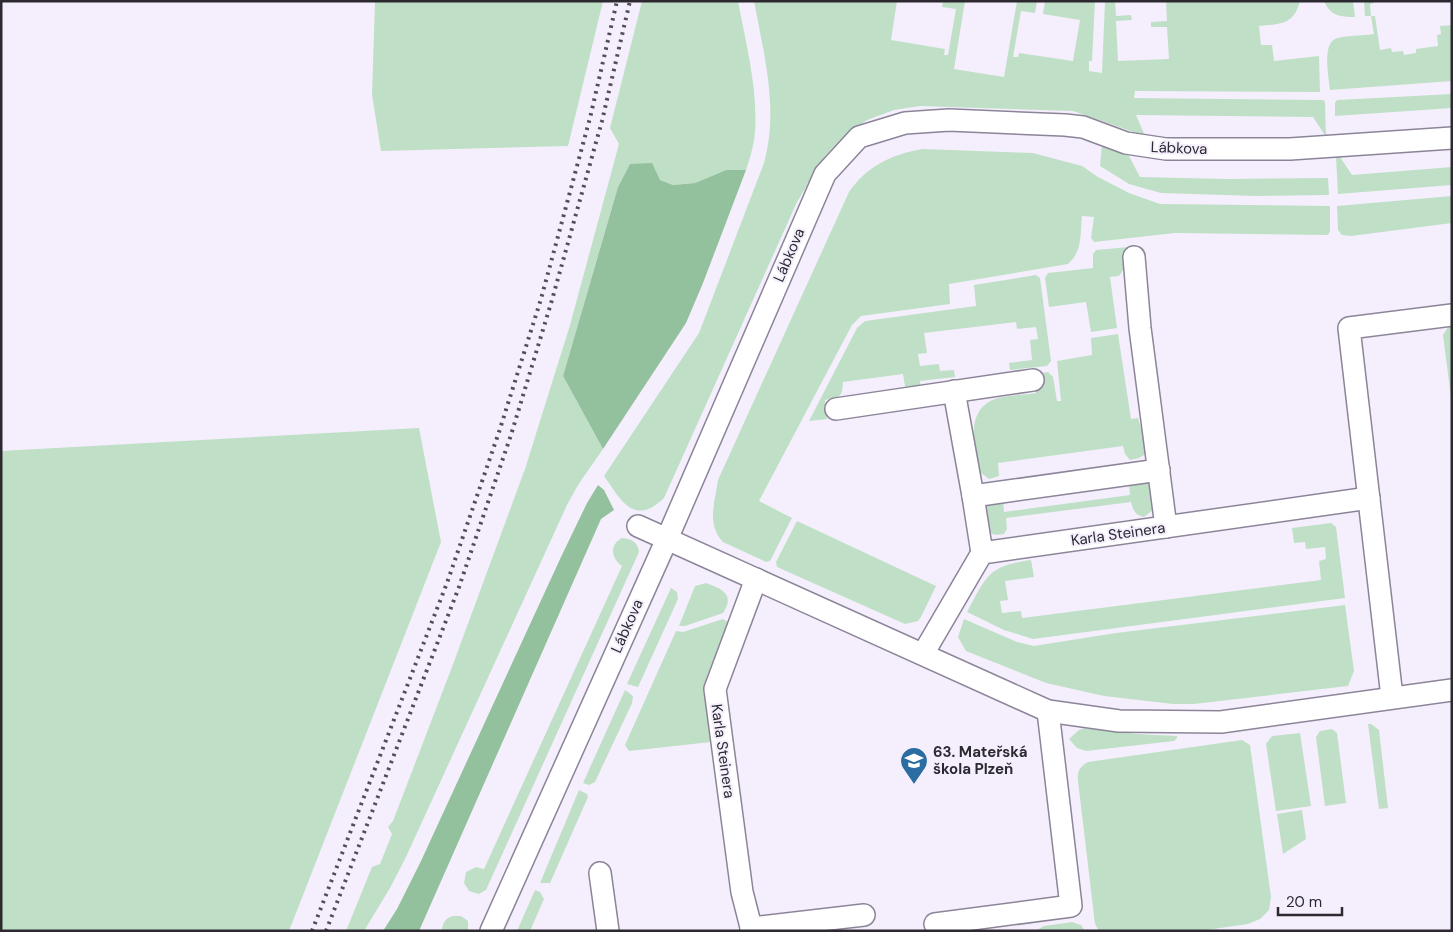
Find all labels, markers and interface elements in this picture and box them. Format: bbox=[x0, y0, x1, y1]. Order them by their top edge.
street label: Lábkova bbox=[1150, 137, 1208, 159]
street label: Lábkova bbox=[769, 225, 809, 285]
street label: Karla Steinera bbox=[1070, 517, 1166, 551]
street label: Lábkova bbox=[606, 596, 648, 656]
street label: Karla Steinera bbox=[706, 703, 740, 799]
place label: 63. Mateřská škola Plzeň bbox=[933, 742, 1027, 779]
school or university icon: 63. Mateřská škola Plzeň bbox=[899, 746, 929, 785]
scale bar bbox=[1278, 884, 1342, 916]
text: 20 m bbox=[1286, 892, 1322, 912]

